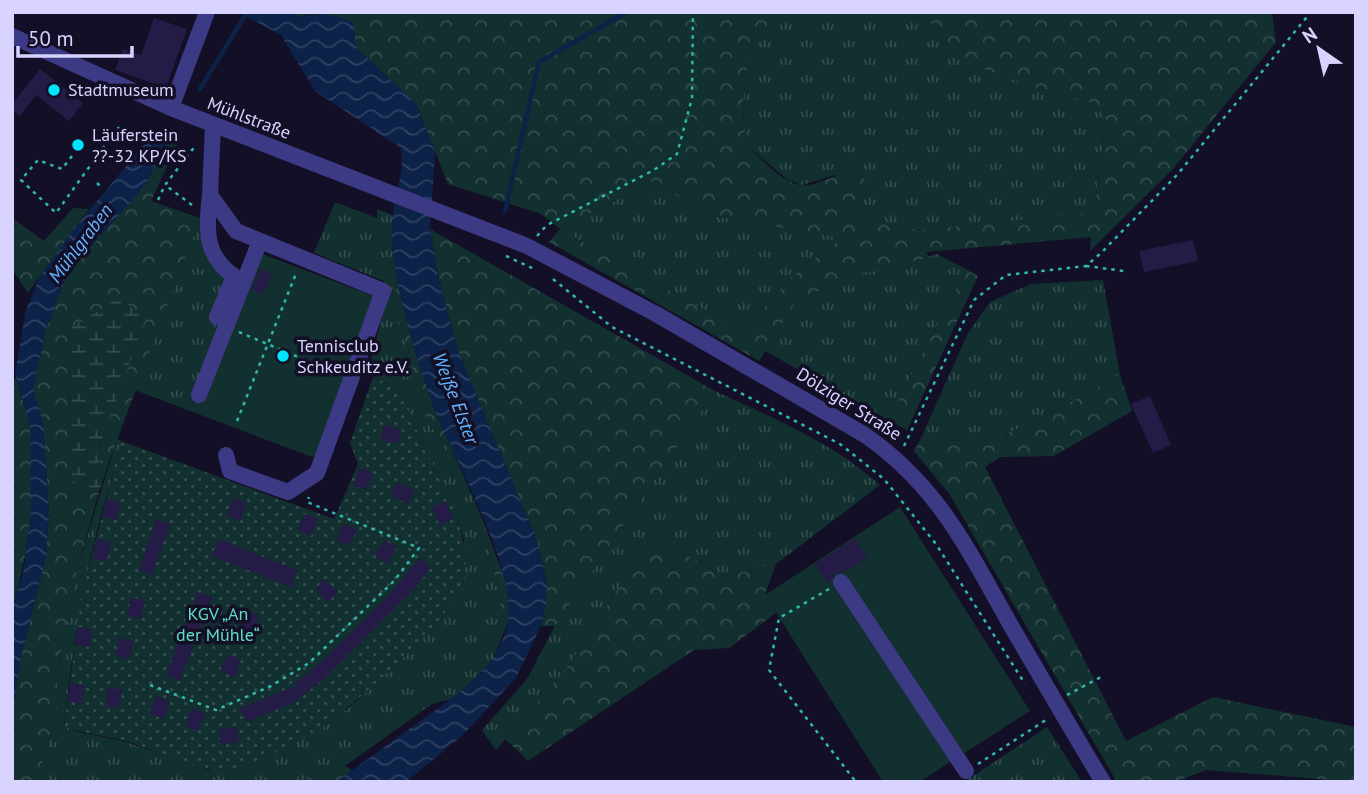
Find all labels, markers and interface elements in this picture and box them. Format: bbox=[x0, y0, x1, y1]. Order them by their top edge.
scale bar bbox=[18, 14, 131, 58]
north arrow bbox=[1284, 14, 1354, 84]
text: N bbox=[1298, 21, 1321, 48]
text: 50 m bbox=[28, 25, 74, 52]
place label: Stadtmuseum bbox=[68, 78, 174, 101]
marker: Stadtmuseum bbox=[46, 82, 62, 98]
street label: Mühlstraße bbox=[204, 91, 294, 144]
place label: Läuferstein ??-32 KP/KS bbox=[92, 123, 187, 167]
marker: Läuferstein ??-32 KP/KS bbox=[70, 137, 86, 153]
water label: Mühlgraben bbox=[42, 199, 118, 287]
place label: Tennisclub Schkeuditz e.V. bbox=[297, 334, 409, 378]
marker: Tennisclub Schkeuditz e.V. bbox=[275, 348, 291, 364]
water label: Weiße Elster bbox=[428, 349, 485, 449]
street label: Dölziger Straße bbox=[792, 362, 906, 445]
park label: KGV „An der Mühle“ bbox=[176, 602, 260, 646]

